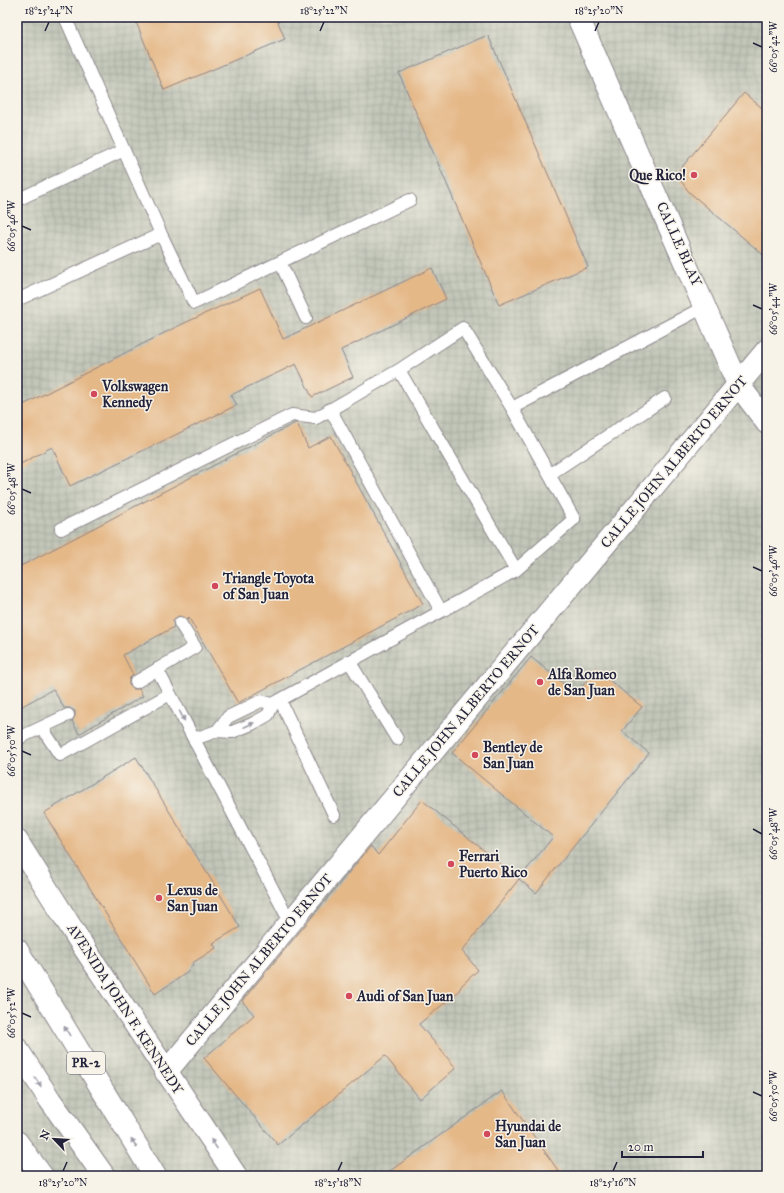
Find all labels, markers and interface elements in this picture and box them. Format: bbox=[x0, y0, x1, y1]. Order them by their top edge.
text: 18°25'24"N bbox=[25, 5, 74, 17]
text: 18°25'22"N bbox=[300, 5, 348, 17]
text: 18°25'20"N bbox=[575, 5, 624, 17]
text: 66°05'42"W bbox=[768, 21, 780, 73]
place label: Que Rico! bbox=[629, 167, 686, 185]
marker: Que Rico! bbox=[689, 170, 699, 180]
street label: CALLE BLAY bbox=[653, 199, 706, 290]
text: 66°05'46"W bbox=[6, 200, 18, 252]
text: 66°05'44"W bbox=[768, 282, 780, 335]
street label: CALLE JOHN ALBERTO ERNOT bbox=[597, 372, 752, 552]
place label: Volkswagen Kennedy bbox=[101, 378, 169, 412]
marker: Volkswagen Kennedy bbox=[89, 389, 99, 399]
text: 66°05'48"W bbox=[6, 463, 18, 515]
text: 66°05'46"W bbox=[768, 545, 780, 597]
place label: Triangle Toyota of San Juan bbox=[222, 570, 315, 604]
marker: Triangle Toyota of San Juan bbox=[210, 581, 220, 591]
street label: CALLE JOHN ALBERTO ERNOT bbox=[389, 621, 544, 801]
place label: Alfa Romeo de San Juan bbox=[547, 666, 616, 700]
marker: Alfa Romeo de San Juan bbox=[535, 677, 545, 687]
one-way arrow bbox=[178, 710, 185, 722]
one-way arrow bbox=[243, 722, 255, 728]
text: 66°05'50"W bbox=[6, 725, 18, 777]
place label: Bentley de San Juan bbox=[483, 739, 543, 773]
marker: Bentley de San Juan bbox=[470, 750, 480, 760]
text: 66°05'48"W bbox=[768, 808, 780, 860]
place label: Ferrari Puerto Rico bbox=[459, 848, 527, 881]
marker: Ferrari Puerto Rico bbox=[446, 859, 456, 869]
street label: CALLE JOHN ALBERTO ERNOT bbox=[182, 870, 337, 1050]
place label: Lexus de San Juan bbox=[167, 882, 218, 916]
marker: Lexus de San Juan bbox=[154, 893, 164, 903]
street label: AVENIDA JOHN F. KENNEDY bbox=[62, 920, 187, 1099]
text: 66°05'52"W bbox=[6, 987, 18, 1038]
place label: Audi of San Juan bbox=[356, 988, 454, 1006]
marker: Audi of San Juan bbox=[344, 991, 354, 1001]
one-way arrow bbox=[64, 1025, 71, 1037]
road number: PR-2 bbox=[67, 1052, 105, 1074]
text: 66°05'50"W bbox=[768, 1070, 780, 1122]
one-way arrow bbox=[34, 1077, 42, 1087]
place label: Hyundai de San Juan bbox=[495, 1118, 561, 1152]
north arrow bbox=[34, 1119, 74, 1159]
text: N bbox=[38, 1127, 54, 1142]
marker: Hyundai de San Juan bbox=[482, 1129, 492, 1139]
scale bar bbox=[622, 1133, 703, 1159]
one-way arrow bbox=[131, 1137, 138, 1149]
one-way arrow bbox=[210, 1139, 218, 1149]
text: 20 m bbox=[628, 1140, 654, 1154]
text: 18°25'20"N bbox=[39, 1177, 88, 1189]
text: 18°25'18"N bbox=[314, 1177, 362, 1189]
text: 18°25'16"N bbox=[589, 1177, 637, 1189]

